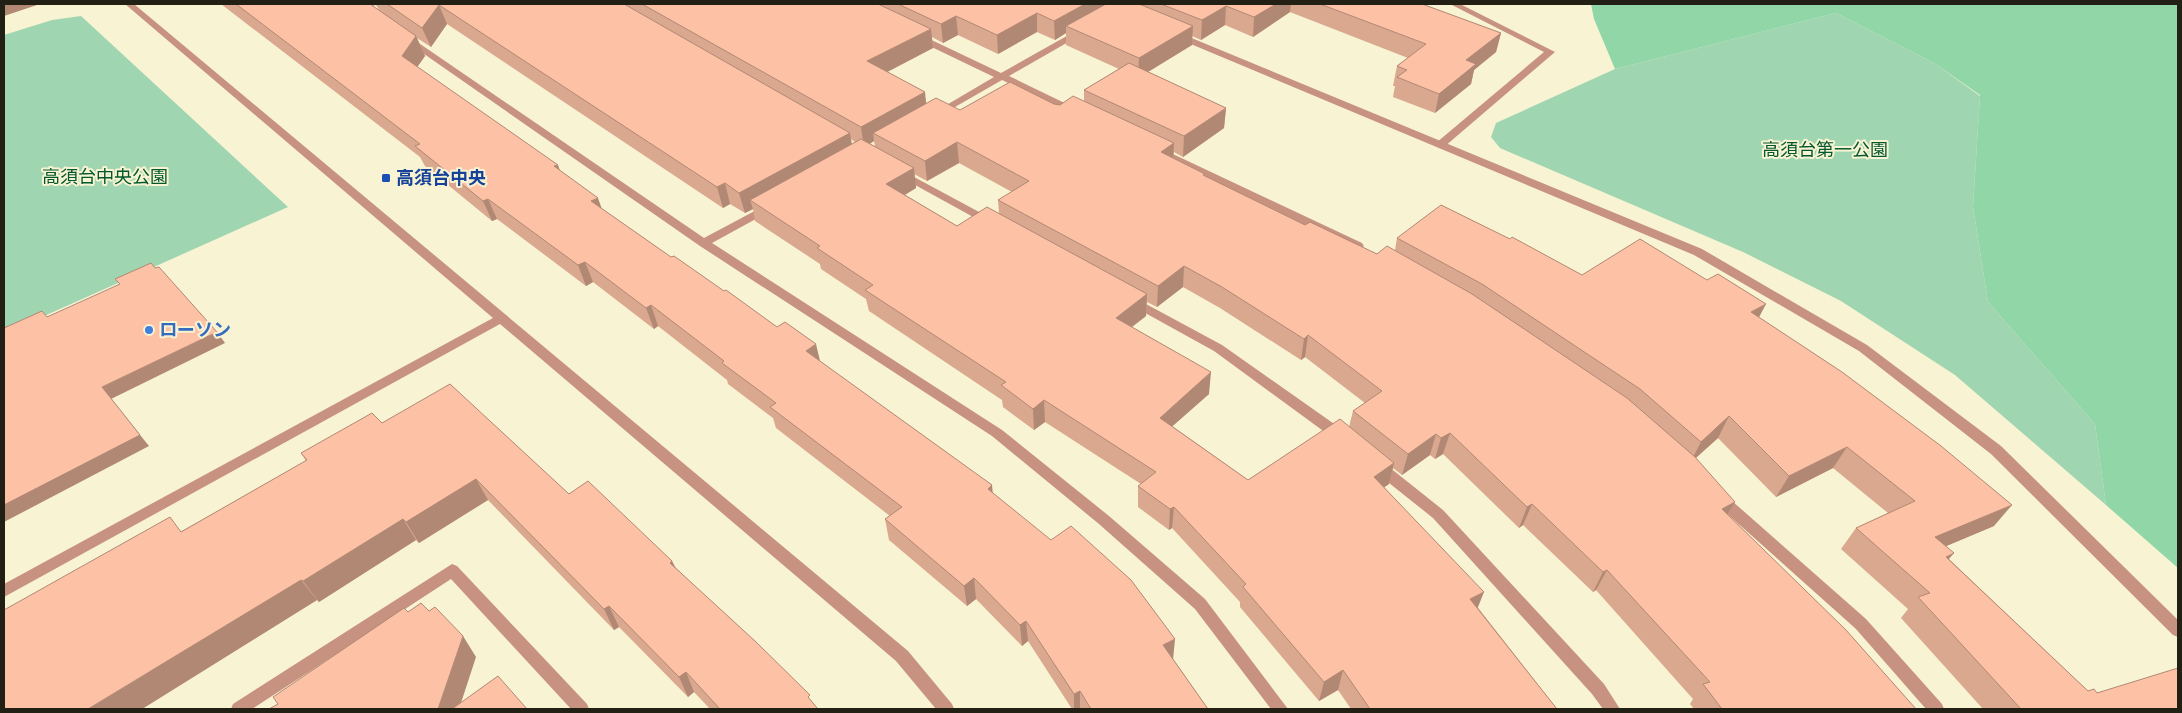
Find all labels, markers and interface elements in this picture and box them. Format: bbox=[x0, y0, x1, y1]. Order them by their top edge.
park label: 高須台第一公園 bbox=[1762, 139, 1888, 160]
park label: 高須台中央公園 bbox=[42, 166, 168, 187]
place label: 高須台中央 bbox=[396, 167, 486, 188]
marker: 高須台中央 bbox=[380, 172, 392, 184]
place label: ローソン bbox=[159, 319, 231, 340]
marker: ローソン bbox=[143, 324, 155, 336]

